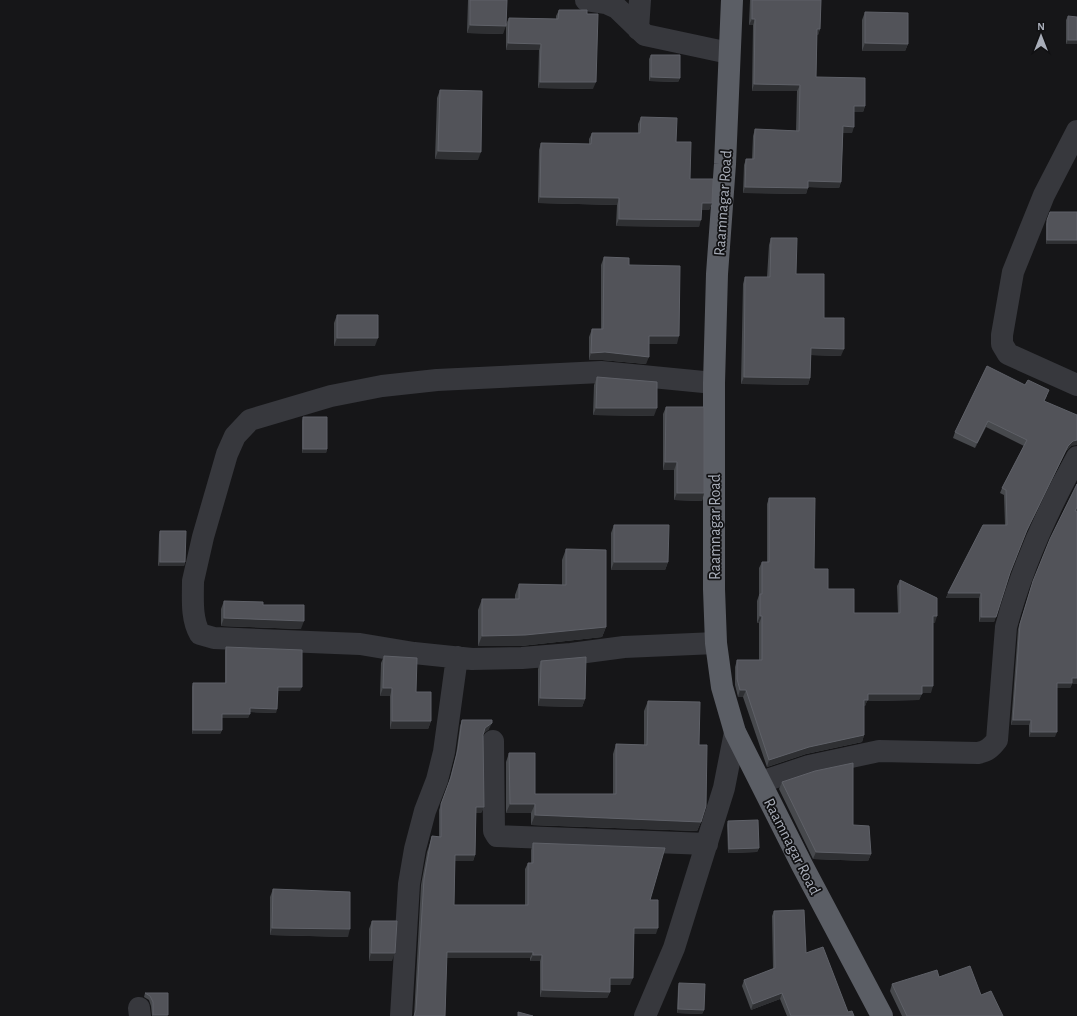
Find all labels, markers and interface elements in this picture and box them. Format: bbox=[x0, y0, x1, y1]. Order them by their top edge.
north arrow bbox=[1021, 16, 1061, 56]
text: N bbox=[1037, 21, 1045, 32]
street label: Raamnagar Road bbox=[711, 150, 735, 256]
street label: Raamnagar Road bbox=[707, 474, 723, 580]
street label: Raamnagar Road bbox=[761, 796, 823, 897]

